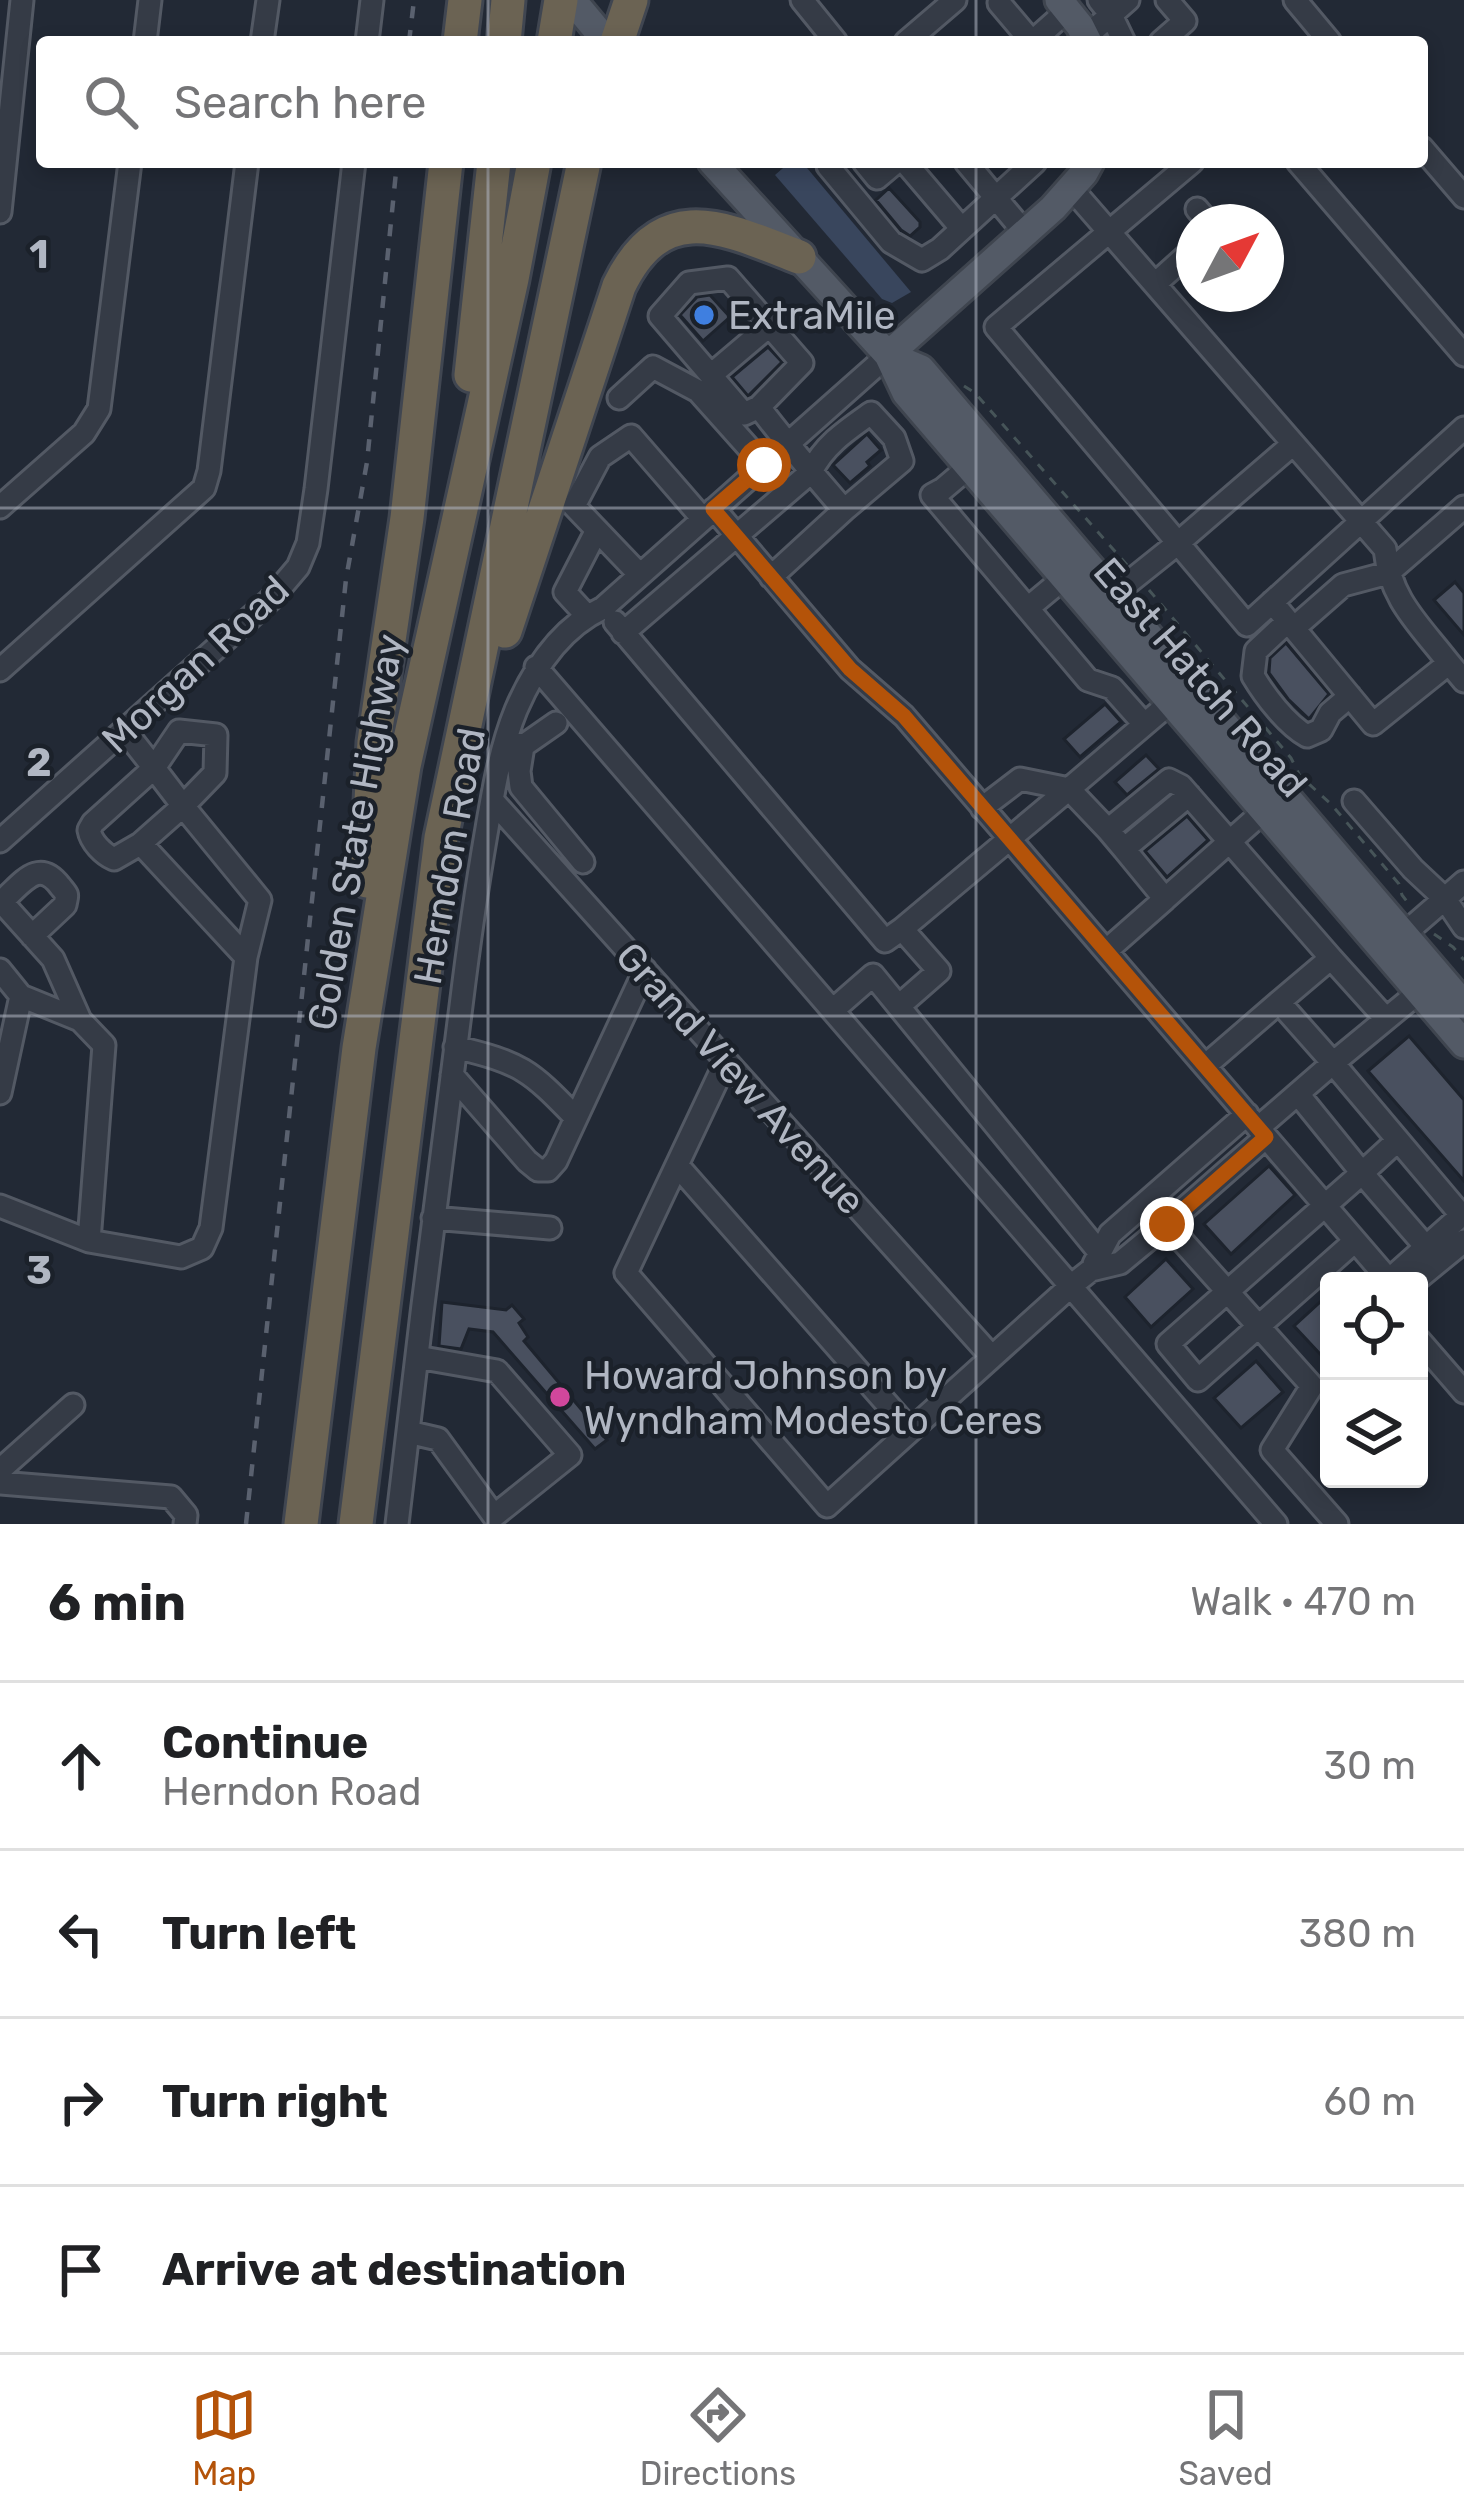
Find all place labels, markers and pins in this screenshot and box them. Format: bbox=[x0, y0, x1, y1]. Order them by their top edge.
place label: ExtraMile bbox=[728, 293, 896, 339]
marker: ExtraMile bbox=[691, 302, 717, 328]
place label: Howard Johnson by Wyndham Modesto Ceres bbox=[584, 1353, 1043, 1444]
marker: Howard Johnson by Wyndham Modesto Ceres bbox=[547, 1384, 573, 1410]

